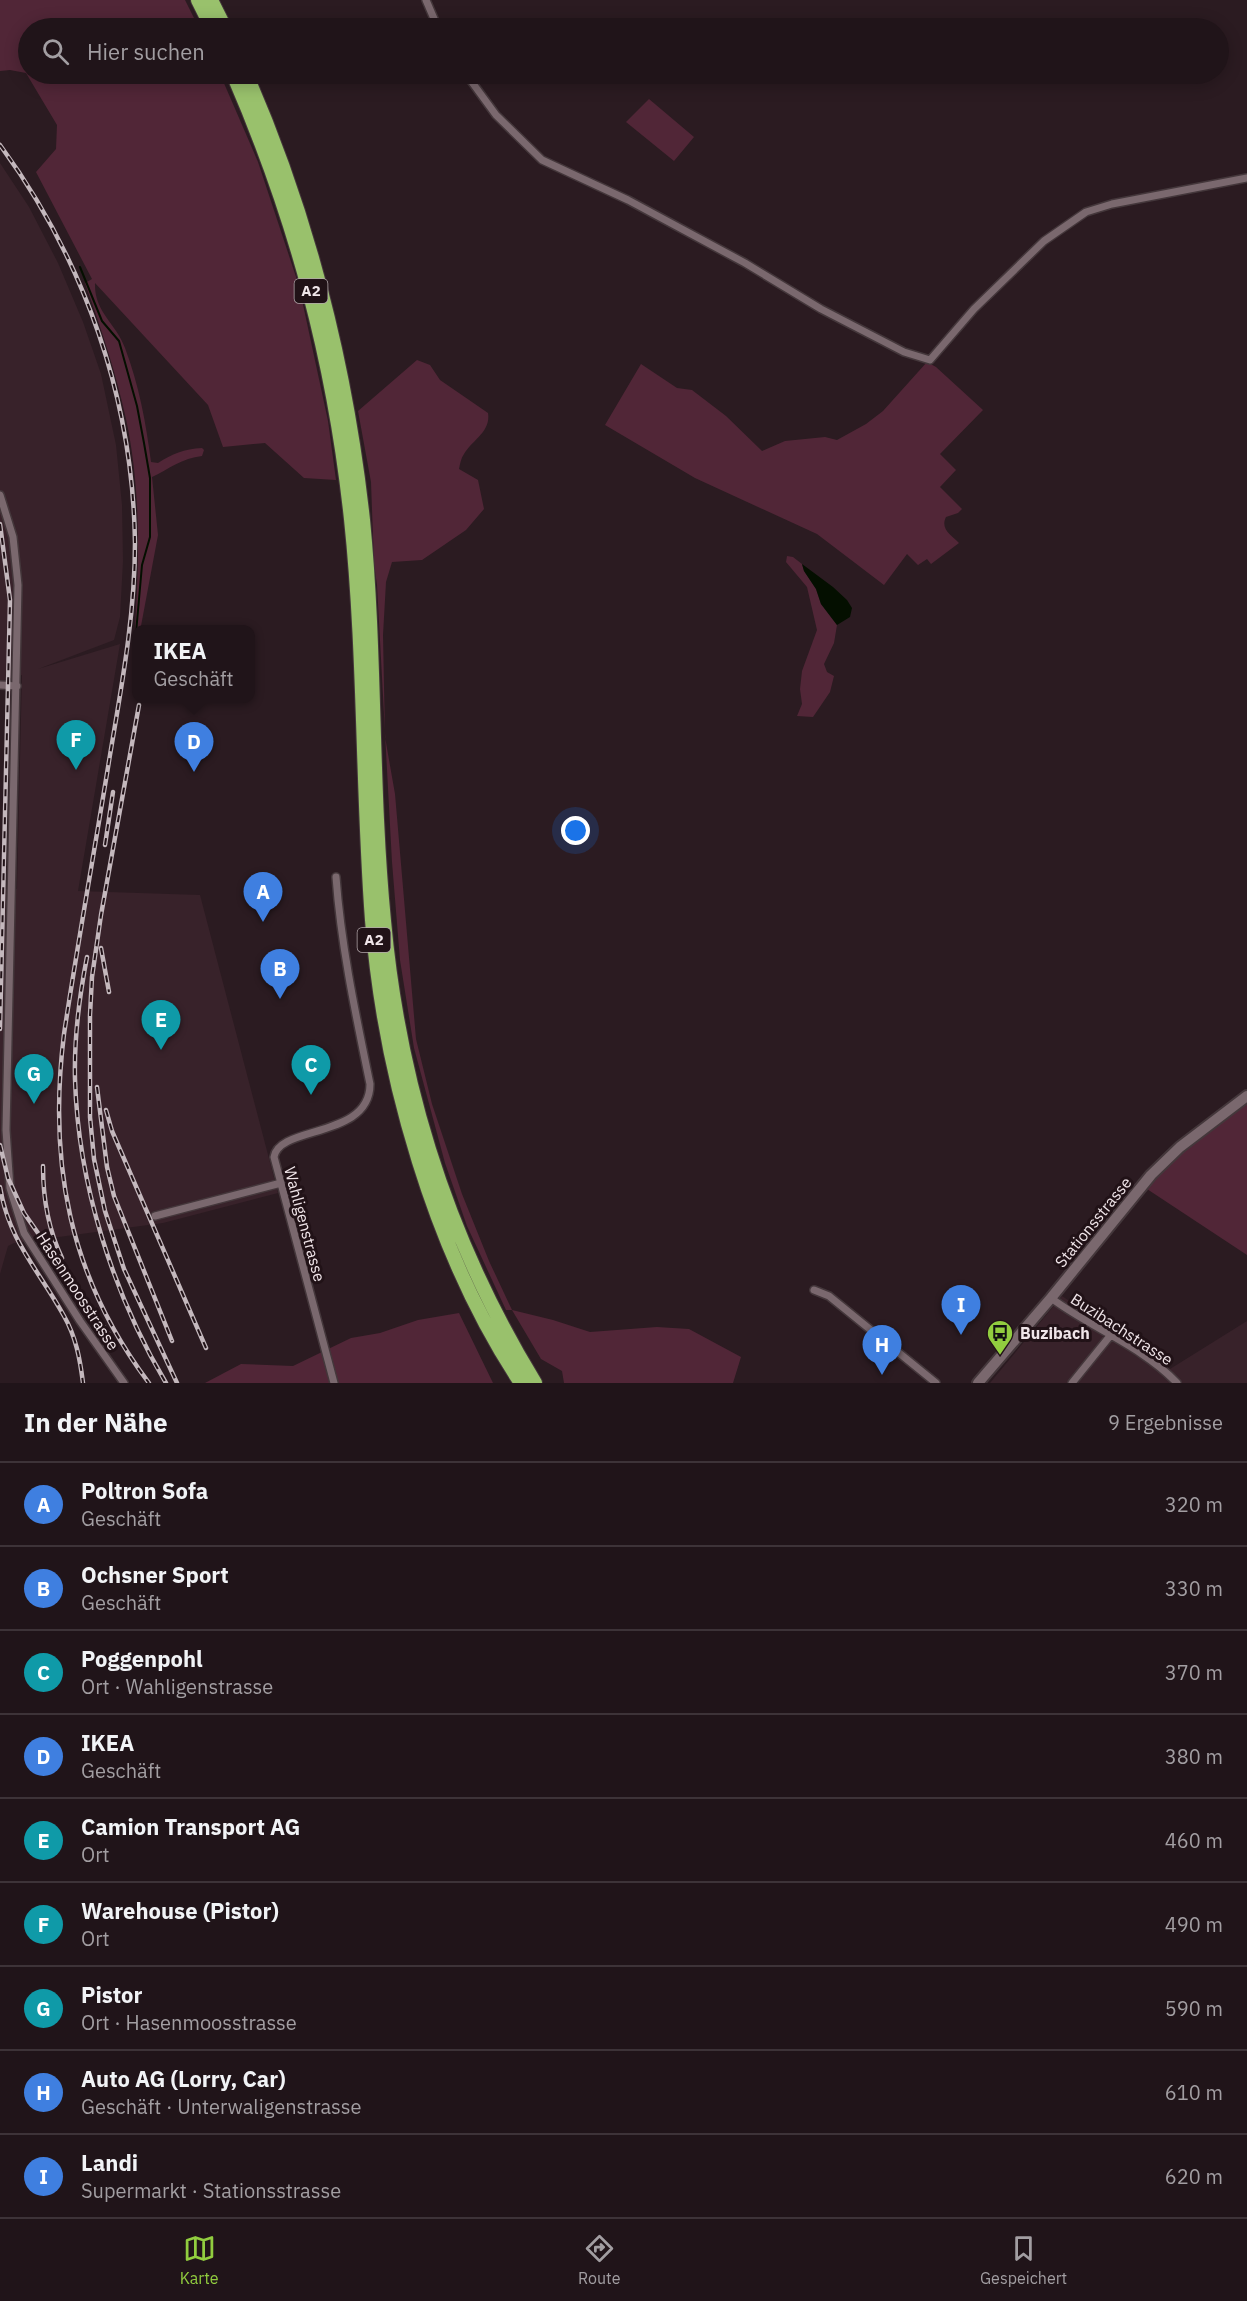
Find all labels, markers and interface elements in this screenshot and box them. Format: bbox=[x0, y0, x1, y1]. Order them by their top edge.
search box bbox=[18, 18, 1229, 84]
icon: search bbox=[39, 35, 72, 68]
text: Hier suchen bbox=[87, 37, 205, 66]
road number: A2 bbox=[294, 279, 328, 303]
popup bbox=[132, 625, 255, 703]
text: IKEA bbox=[153, 636, 207, 665]
text: Geschäft bbox=[153, 665, 234, 692]
pin: F bbox=[56, 720, 96, 770]
pin: D bbox=[174, 722, 214, 772]
your location bbox=[561, 816, 590, 845]
pin: A bbox=[244, 872, 282, 922]
road number: A2 bbox=[358, 928, 391, 952]
pin: B bbox=[260, 950, 300, 999]
pin: E bbox=[142, 1000, 180, 1050]
pin: C bbox=[292, 1046, 330, 1095]
pin: G bbox=[15, 1054, 54, 1104]
street label: Wahligenstrasse bbox=[280, 1164, 330, 1284]
street label: Stationsstrasse bbox=[1050, 1173, 1136, 1271]
street label: Hasenmoosstrasse bbox=[32, 1228, 124, 1354]
pin: I bbox=[942, 1286, 980, 1335]
street label: Buzibachstrasse bbox=[1067, 1289, 1177, 1370]
bus stop icon: Buzibach bbox=[985, 1318, 1015, 1356]
place label: Buzibach bbox=[1020, 1323, 1090, 1343]
pin: H bbox=[862, 1326, 902, 1375]
text: In der Nähe bbox=[24, 1405, 168, 1439]
text: 9 Ergebnisse bbox=[1108, 1409, 1223, 1436]
text: Poltron Sofa bbox=[81, 1476, 208, 1505]
text: A bbox=[37, 1491, 50, 1518]
text: 320 m bbox=[1165, 1491, 1223, 1518]
text: Geschäft bbox=[81, 1505, 161, 1532]
text: Ochsner Sport bbox=[81, 1560, 229, 1589]
text: B bbox=[37, 1575, 50, 1602]
text: 330 m bbox=[1165, 1575, 1223, 1602]
text: Geschäft bbox=[81, 1589, 161, 1616]
text: Poggenpohl bbox=[81, 1644, 203, 1673]
text: C bbox=[37, 1659, 50, 1686]
text: 370 m bbox=[1165, 1659, 1223, 1686]
text: Ort · Wahligenstrasse bbox=[81, 1673, 273, 1700]
text: IKEA bbox=[81, 1728, 134, 1757]
text: D bbox=[37, 1743, 50, 1770]
text: 380 m bbox=[1165, 1743, 1223, 1770]
text: Geschäft bbox=[81, 1757, 161, 1784]
text: Camion Transport AG bbox=[81, 1812, 300, 1841]
text: E bbox=[37, 1827, 50, 1854]
text: 460 m bbox=[1165, 1827, 1223, 1854]
text: Ort bbox=[81, 1841, 110, 1868]
text: Warehouse (Pistor) bbox=[81, 1896, 279, 1925]
text: F bbox=[38, 1911, 49, 1938]
text: 490 m bbox=[1165, 1911, 1223, 1938]
text: Ort bbox=[81, 1925, 110, 1952]
text: Pistor bbox=[81, 1980, 142, 2009]
text: G bbox=[36, 1995, 51, 2022]
text: 590 m bbox=[1165, 1995, 1223, 2022]
text: Ort · Hasenmoosstrasse bbox=[81, 2009, 297, 2036]
text: Auto AG (Lorry, Car) bbox=[81, 2064, 286, 2093]
text: H bbox=[36, 2079, 51, 2106]
text: 610 m bbox=[1165, 2079, 1223, 2106]
text: Geschäft · Unterwaligenstrasse bbox=[81, 2093, 361, 2120]
text: Landi bbox=[81, 2148, 138, 2177]
text: I bbox=[39, 2163, 48, 2190]
text: 620 m bbox=[1165, 2163, 1223, 2190]
text: Supermarkt · Stationsstrasse bbox=[81, 2177, 341, 2204]
tab: Karte bbox=[180, 2232, 219, 2288]
tab: Route bbox=[578, 2232, 620, 2288]
tab: Gespeichert bbox=[980, 2232, 1067, 2288]

